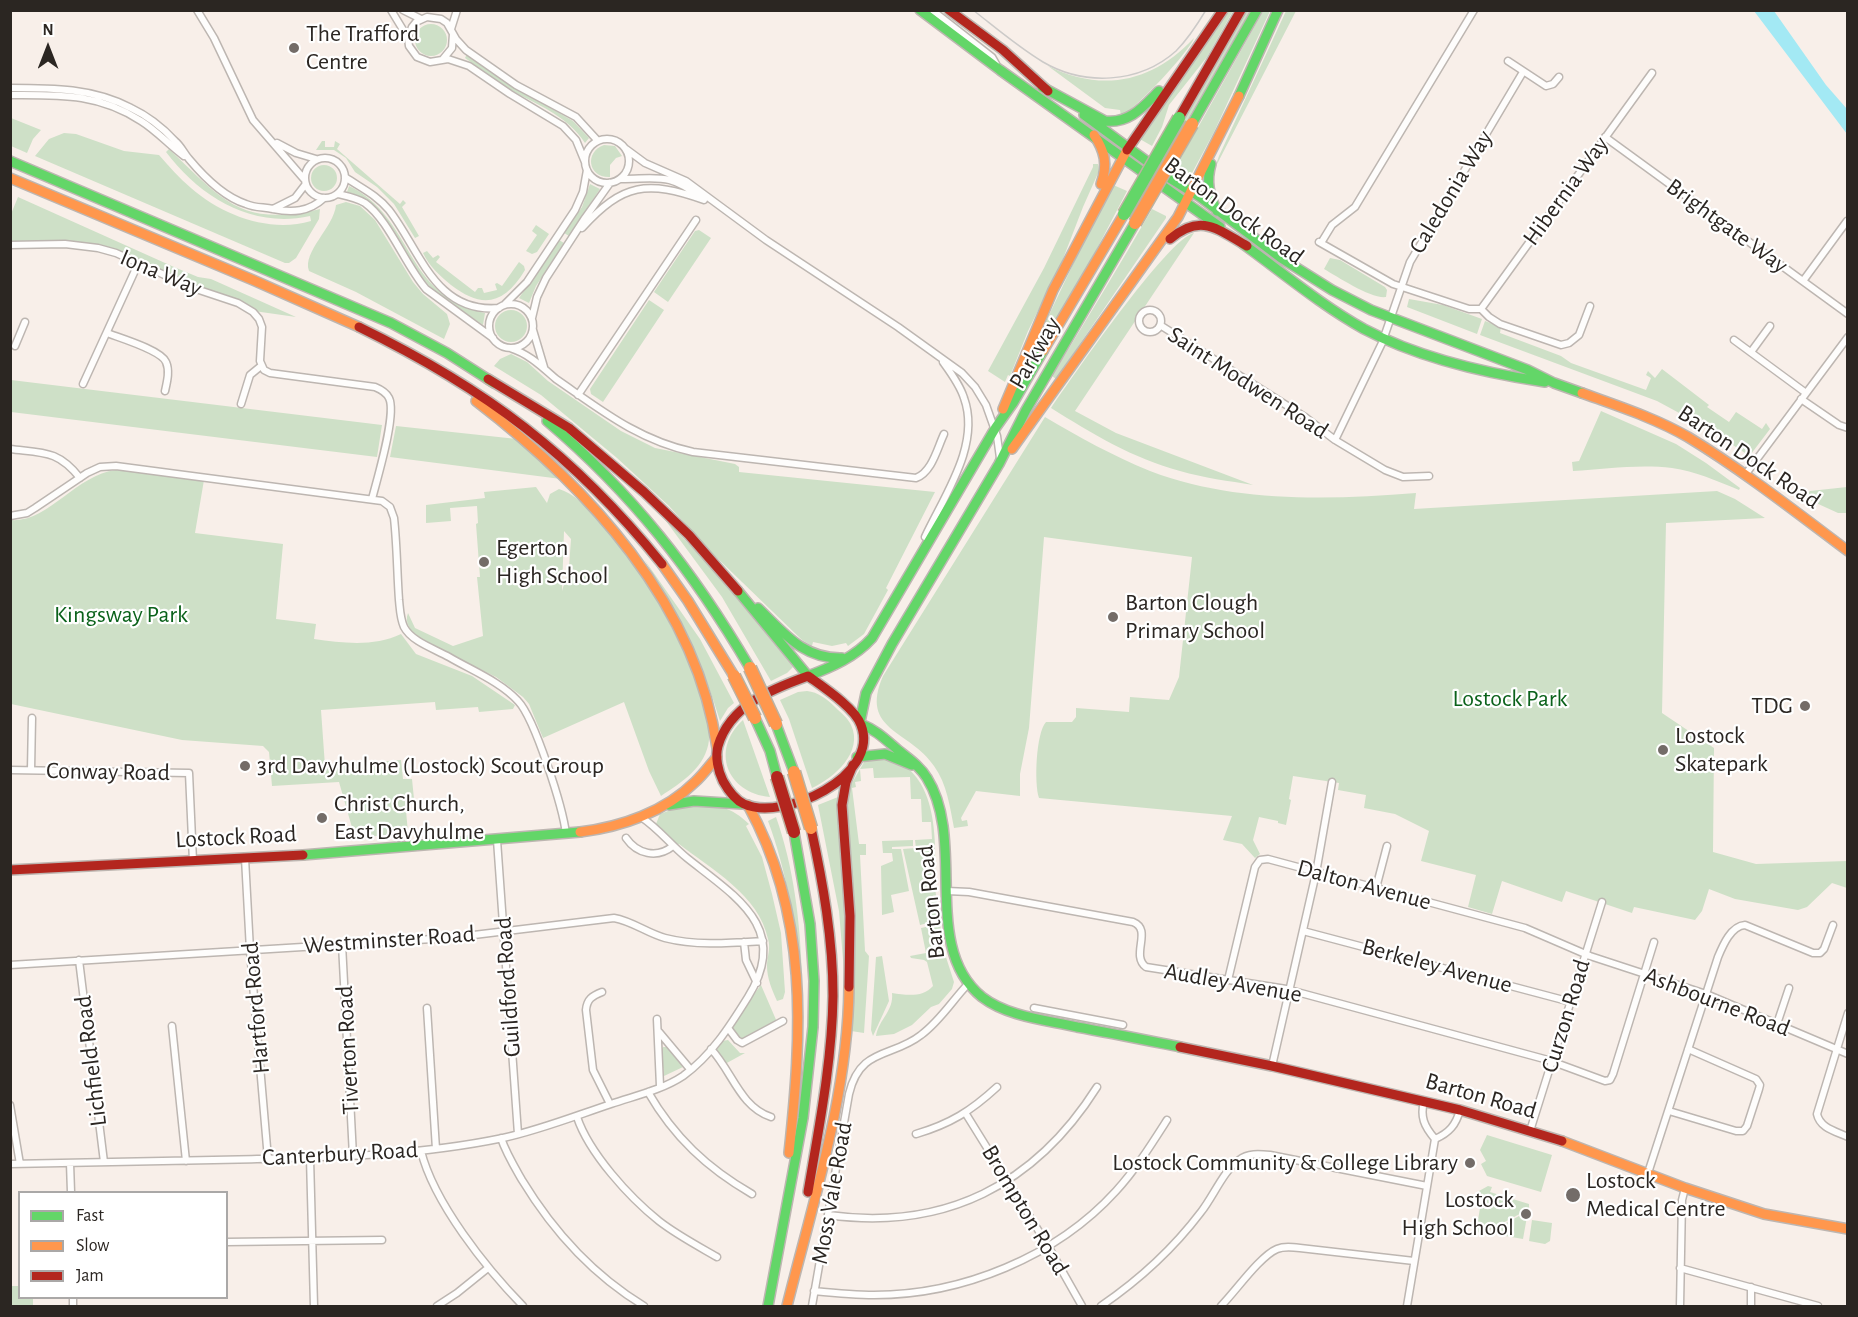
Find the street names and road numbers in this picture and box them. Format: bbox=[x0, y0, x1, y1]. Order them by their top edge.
street label: Caledonia Way bbox=[1403, 125, 1499, 259]
street label: Hibernia Way bbox=[1517, 131, 1615, 251]
street label: Barton Dock Road bbox=[1158, 151, 1310, 271]
street label: Brightgate Way bbox=[1660, 172, 1794, 280]
street label: Iona Way bbox=[116, 243, 206, 303]
street label: Parkway bbox=[1003, 312, 1067, 394]
street label: Saint Modwen Road bbox=[1162, 320, 1334, 446]
street label: Barton Dock Road bbox=[1672, 399, 1826, 515]
street label: Conway Road bbox=[46, 757, 170, 787]
street label: Lostock Road bbox=[175, 819, 297, 855]
street label: Barton Road bbox=[911, 844, 951, 960]
street label: Dalton Avenue bbox=[1294, 853, 1434, 917]
street label: Guildford Road bbox=[489, 916, 527, 1058]
street label: Westminster Road bbox=[302, 920, 476, 960]
street label: Berkeley Avenue bbox=[1359, 932, 1515, 1000]
street label: Hartford Road bbox=[236, 941, 276, 1075]
street label: Curzon Road bbox=[1535, 956, 1597, 1076]
street label: Audley Avenue bbox=[1162, 957, 1304, 1009]
street label: Ashbourne Road bbox=[1640, 961, 1794, 1043]
street label: Tiverton Road bbox=[330, 985, 366, 1115]
street label: Lichfield Road bbox=[69, 994, 113, 1128]
street label: Barton Road bbox=[1422, 1066, 1540, 1126]
street label: Moss Vale Road bbox=[805, 1120, 859, 1266]
street label: Canterbury Road bbox=[261, 1136, 419, 1172]
street label: Brompton Road bbox=[975, 1140, 1075, 1280]

